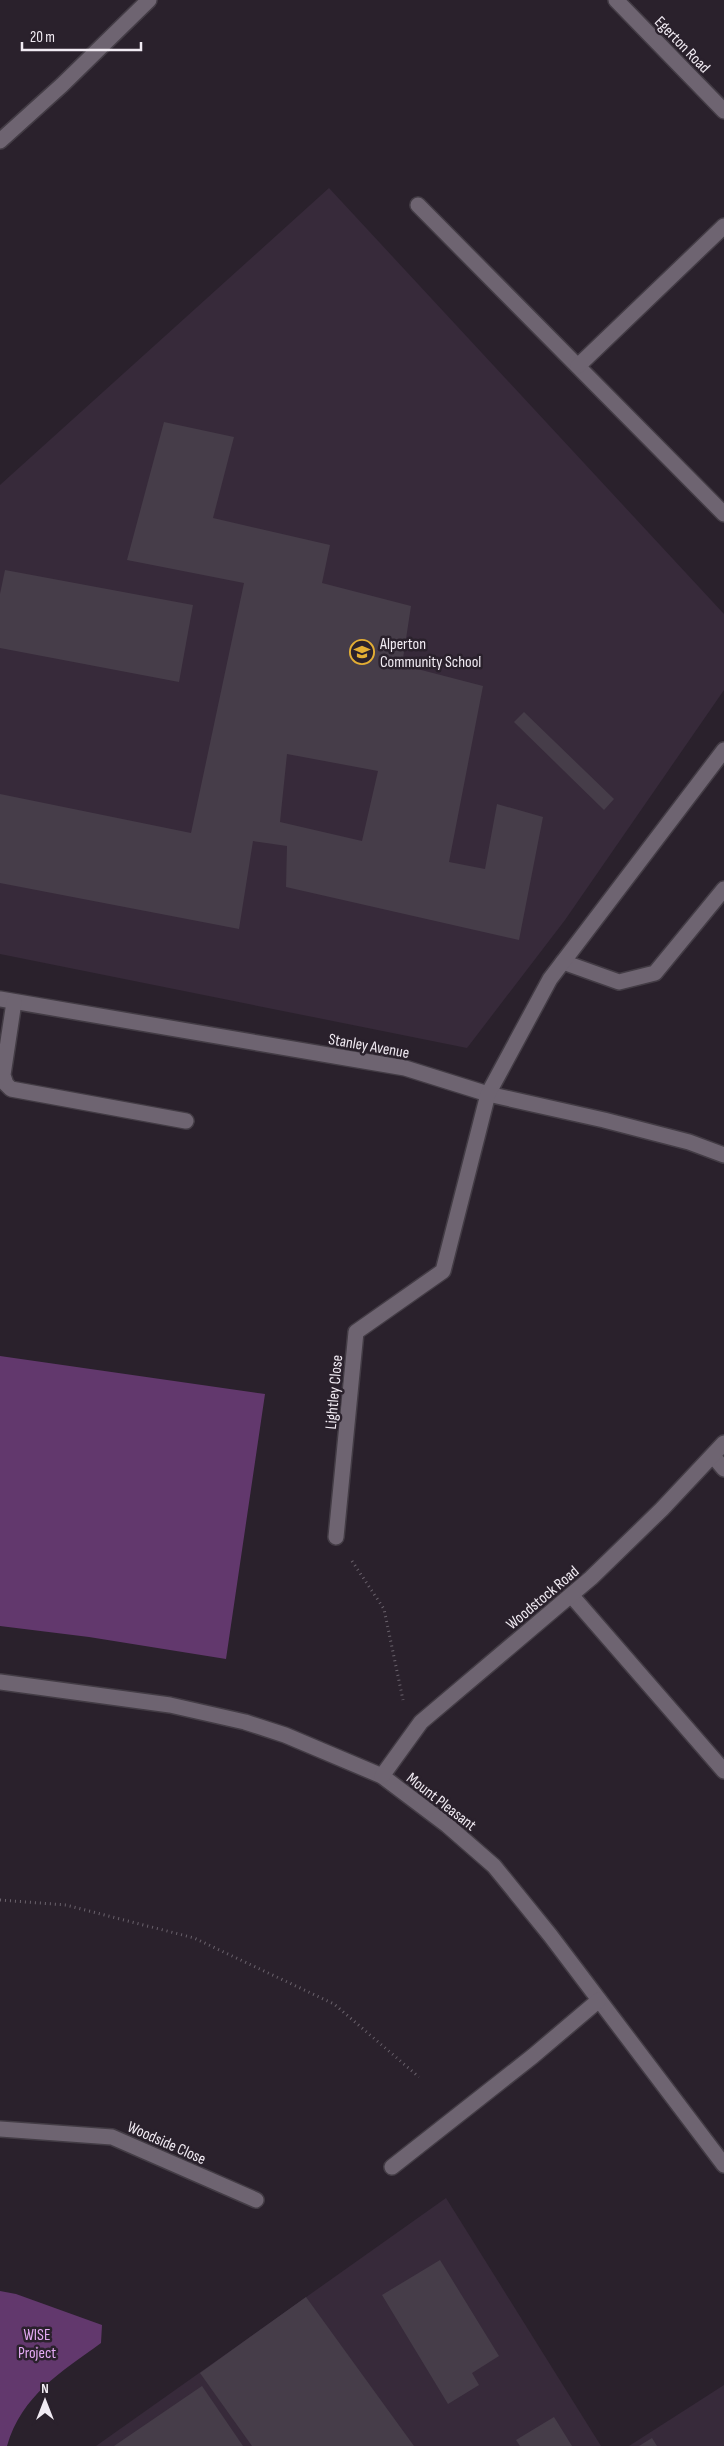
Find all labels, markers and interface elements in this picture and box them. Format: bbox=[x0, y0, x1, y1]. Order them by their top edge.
street label: Egerton Road bbox=[650, 13, 714, 77]
scale bar bbox=[22, 20, 141, 52]
text: 20 m bbox=[30, 28, 55, 47]
place label: Alperton Community School bbox=[379, 635, 481, 672]
school or university icon: Alperton Community School bbox=[349, 639, 375, 665]
street label: Stanley Avenue bbox=[327, 1030, 411, 1063]
street label: Lightley Close bbox=[322, 1354, 347, 1430]
street label: Woodstock Road bbox=[503, 1562, 583, 1634]
street label: Mount Pleasant bbox=[402, 1769, 480, 1835]
street label: Woodside Close bbox=[124, 2118, 209, 2169]
park label: WISE Project bbox=[18, 2326, 56, 2363]
north arrow bbox=[20, 2376, 70, 2426]
text: N bbox=[41, 2380, 49, 2397]

